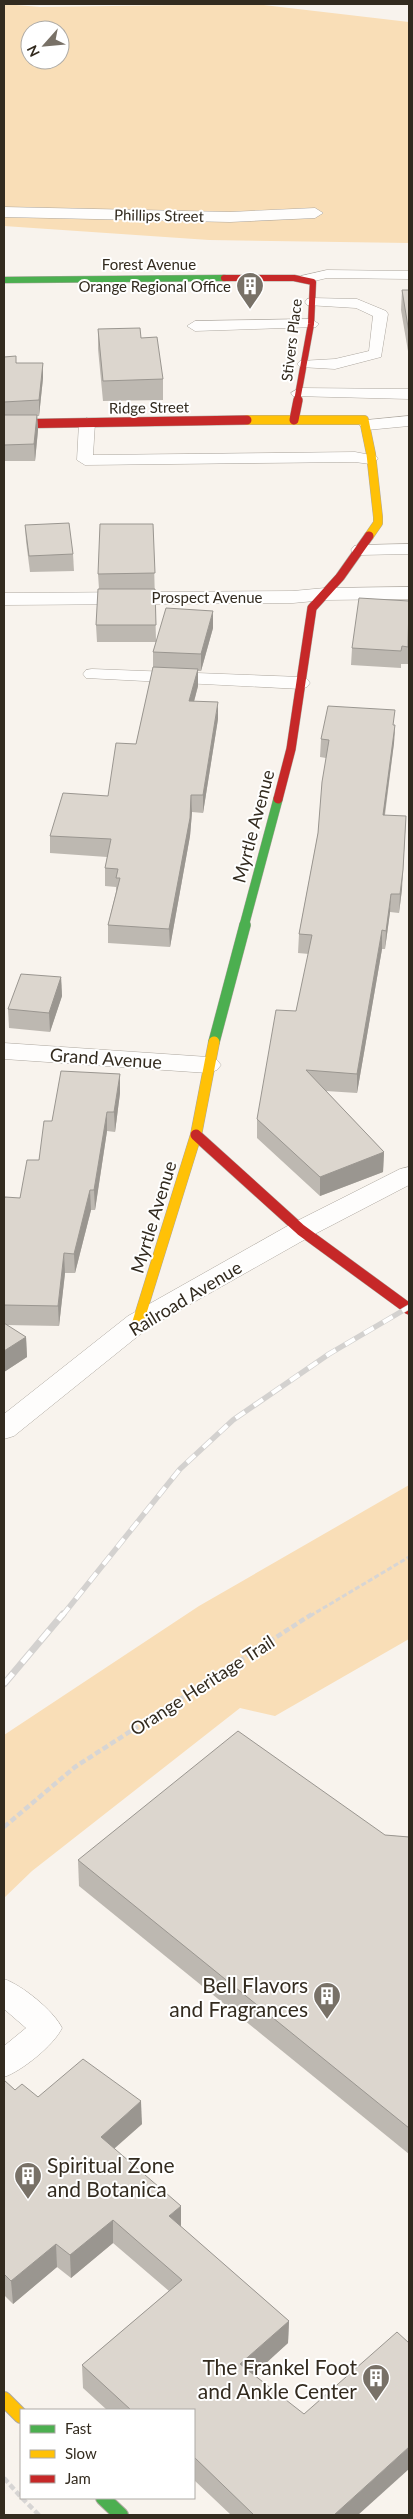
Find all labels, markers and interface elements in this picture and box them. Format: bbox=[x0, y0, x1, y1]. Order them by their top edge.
north arrow bbox=[20, 20, 70, 70]
text: N bbox=[23, 42, 43, 60]
street label: Phillips Street bbox=[114, 205, 205, 225]
street label: Forest Avenue bbox=[102, 255, 196, 273]
building icon: Orange Regional Office bbox=[235, 271, 265, 310]
place label: Orange Regional Office bbox=[78, 277, 231, 295]
street label: Stivers Place bbox=[277, 298, 305, 382]
street label: Ridge Street bbox=[109, 397, 190, 417]
street label: Prospect Avenue bbox=[152, 588, 263, 606]
street label: Myrtle Avenue bbox=[227, 767, 279, 885]
street label: Grand Avenue bbox=[49, 1043, 163, 1073]
street label: Myrtle Avenue bbox=[126, 1158, 180, 1276]
street label: Railroad Avenue bbox=[125, 1256, 245, 1340]
street label: Orange Heritage Trail bbox=[126, 1630, 278, 1740]
place label: Bell Flavors and Fragrances bbox=[169, 1972, 308, 2021]
building icon: Bell Flavors and Fragrances bbox=[312, 1981, 342, 2020]
place label: Spiritual Zone and Botanica bbox=[47, 2152, 175, 2201]
building icon: Spiritual Zone and Botanica bbox=[13, 2161, 43, 2200]
place label: The Frankel Foot and Ankle Center bbox=[198, 2354, 357, 2403]
building icon: The Frankel Foot and Ankle Center bbox=[361, 2363, 391, 2402]
legend bbox=[20, 2409, 195, 2499]
text: Fast bbox=[65, 2419, 92, 2437]
text: Slow bbox=[65, 2444, 97, 2462]
text: Jam bbox=[65, 2469, 91, 2487]

